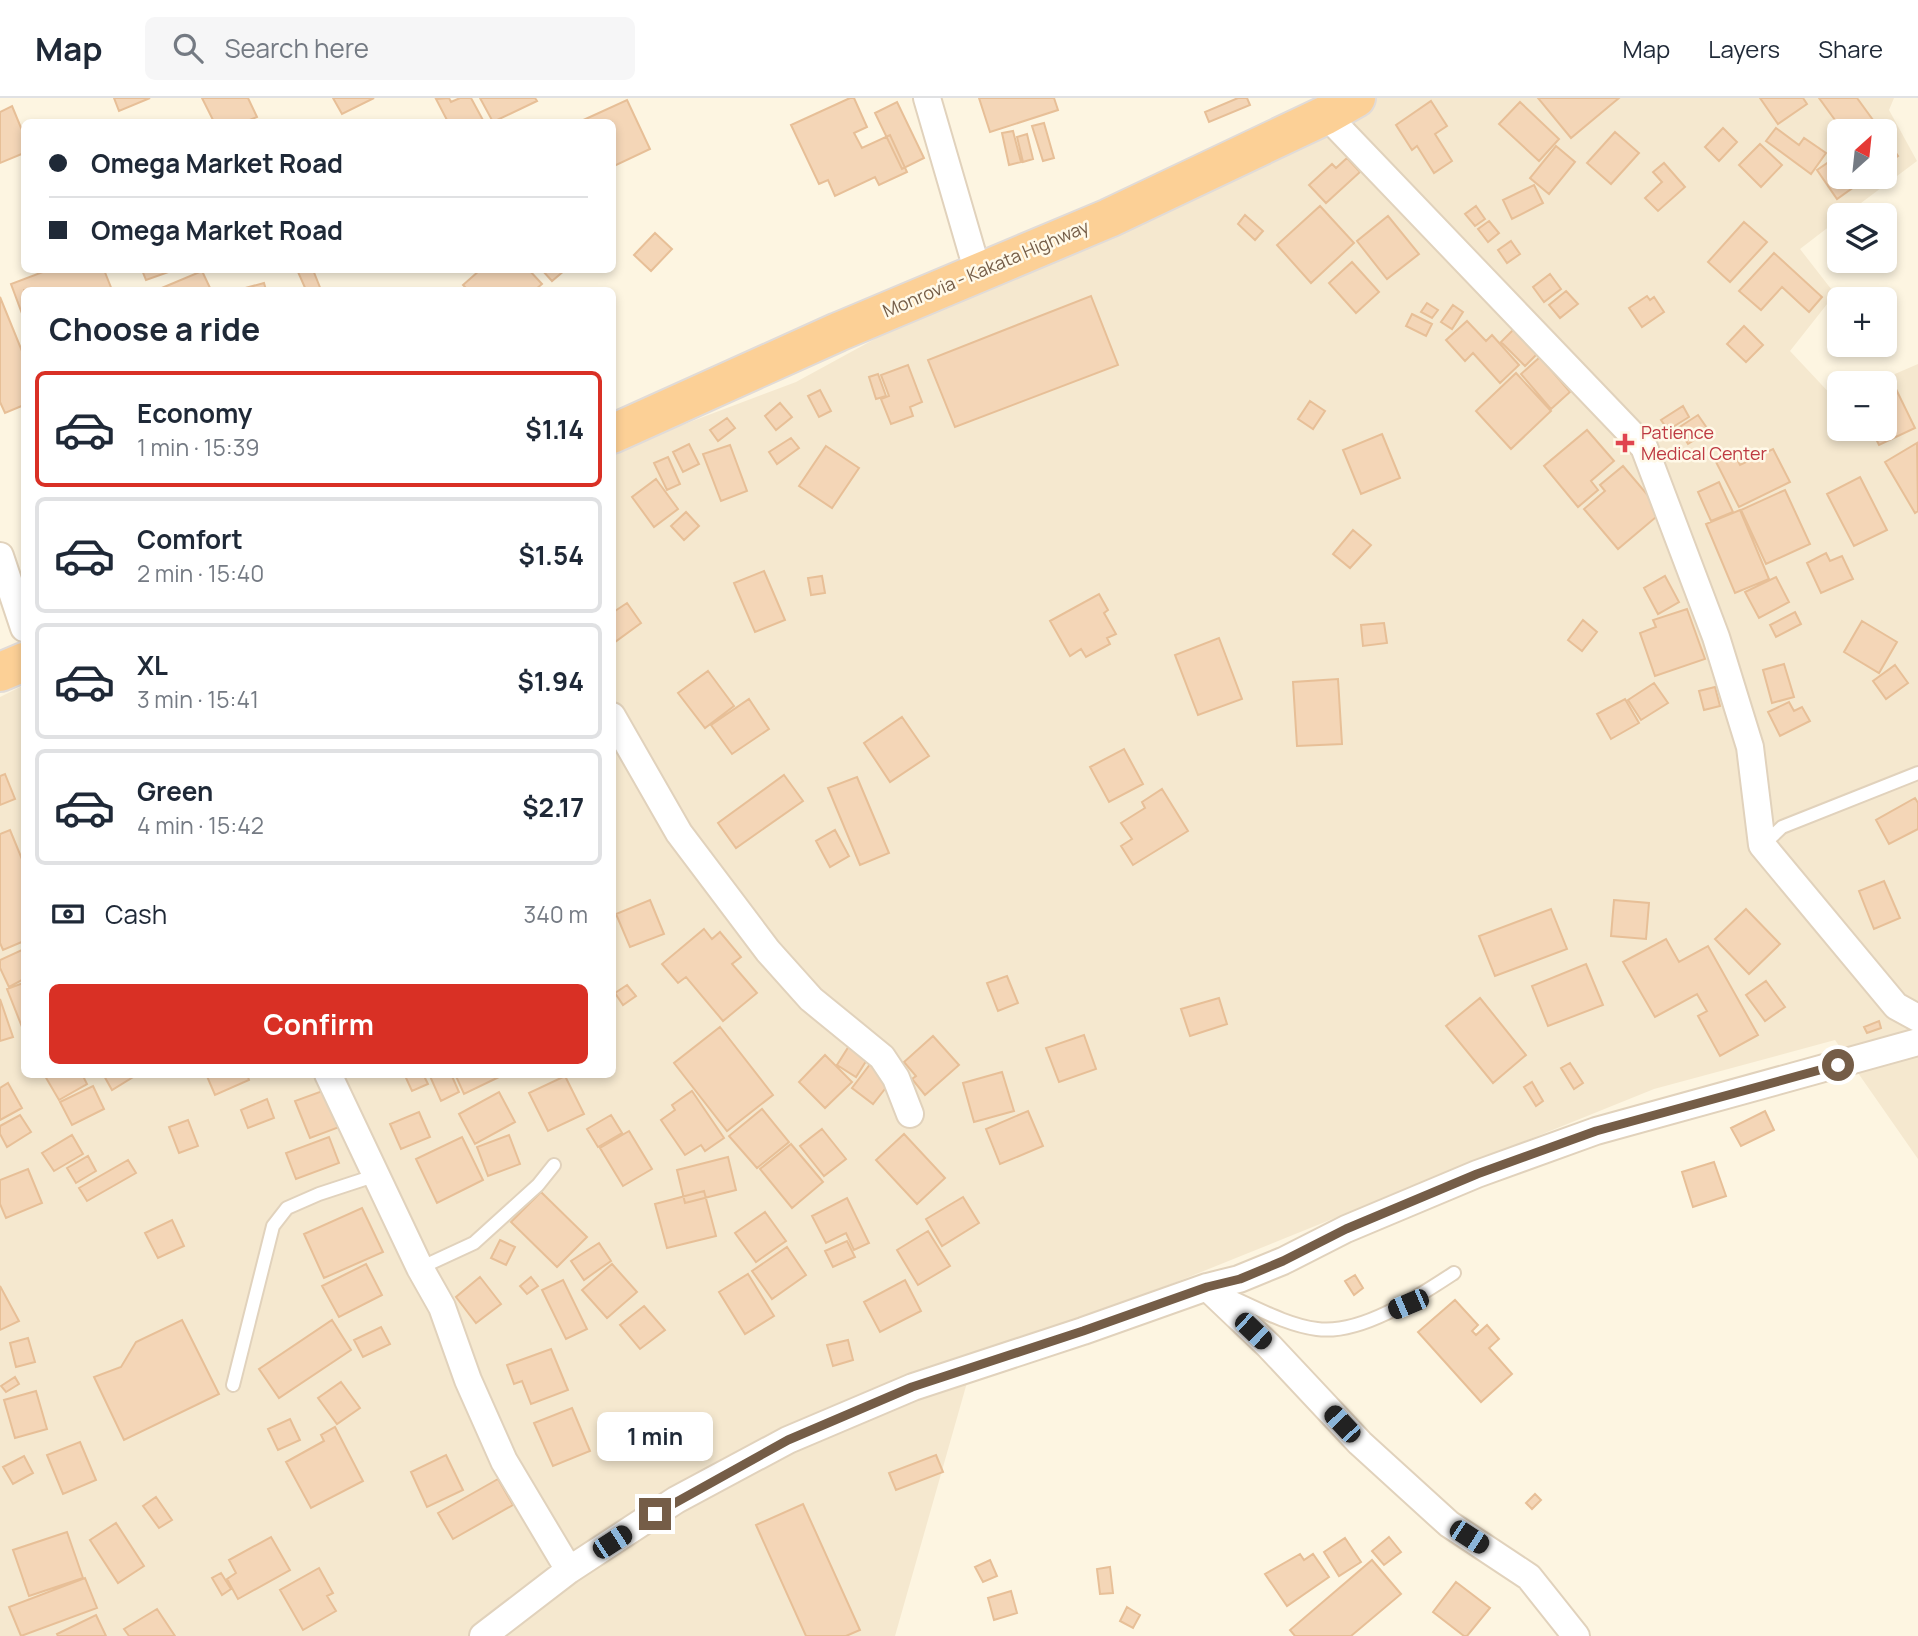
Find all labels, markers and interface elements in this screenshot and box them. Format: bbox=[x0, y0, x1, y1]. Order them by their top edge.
search box bbox=[145, 17, 635, 80]
text: Map bbox=[35, 26, 103, 71]
icon: search bbox=[169, 29, 207, 67]
text: Search here bbox=[225, 30, 369, 66]
text: Map bbox=[1623, 32, 1670, 65]
text: Layers bbox=[1708, 32, 1780, 65]
text: Share bbox=[1818, 32, 1883, 65]
north arrow bbox=[1827, 119, 1897, 189]
map controls bbox=[1827, 119, 1897, 441]
text: Omega Market Road bbox=[91, 145, 343, 181]
button: layers bbox=[1827, 203, 1897, 273]
text: Omega Market Road bbox=[91, 212, 343, 248]
street label: Monrovia - Kakata Highway bbox=[879, 214, 1093, 322]
button: + bbox=[1827, 287, 1897, 357]
text: Choose a ride bbox=[49, 307, 260, 351]
button: − bbox=[1827, 371, 1897, 441]
text: Economy bbox=[137, 395, 252, 431]
icon: car bbox=[53, 398, 116, 461]
text: $1.14 bbox=[525, 411, 584, 447]
place label: Patience Medical Center bbox=[1641, 420, 1767, 465]
text: 1 min · 15:39 bbox=[137, 431, 260, 463]
marker: Patience Medical Center bbox=[1615, 433, 1635, 453]
text: Comfort bbox=[137, 521, 243, 557]
icon: car bbox=[53, 524, 116, 587]
text: $1.54 bbox=[518, 537, 584, 573]
text: 2 min · 15:40 bbox=[137, 557, 264, 589]
text: XL bbox=[137, 647, 168, 683]
icon: car bbox=[53, 650, 116, 713]
text: $1.94 bbox=[517, 663, 584, 699]
text: 3 min · 15:41 bbox=[137, 683, 259, 715]
text: Green bbox=[137, 773, 213, 809]
icon: car bbox=[53, 776, 116, 839]
text: $2.17 bbox=[522, 789, 584, 825]
text: 4 min · 15:42 bbox=[137, 809, 264, 841]
icon: cash bbox=[49, 895, 87, 933]
text: Cash bbox=[105, 896, 167, 932]
text: 340 m bbox=[524, 898, 588, 930]
button: Confirm bbox=[49, 984, 588, 1064]
route start bbox=[1822, 1049, 1854, 1081]
car bbox=[1385, 1286, 1432, 1322]
car bbox=[1231, 1309, 1276, 1353]
car bbox=[1320, 1401, 1365, 1447]
callout: 1 min bbox=[597, 1412, 713, 1462]
text: 1 min bbox=[627, 1420, 683, 1452]
route end bbox=[639, 1498, 671, 1530]
car bbox=[1446, 1517, 1493, 1557]
car bbox=[589, 1522, 636, 1562]

